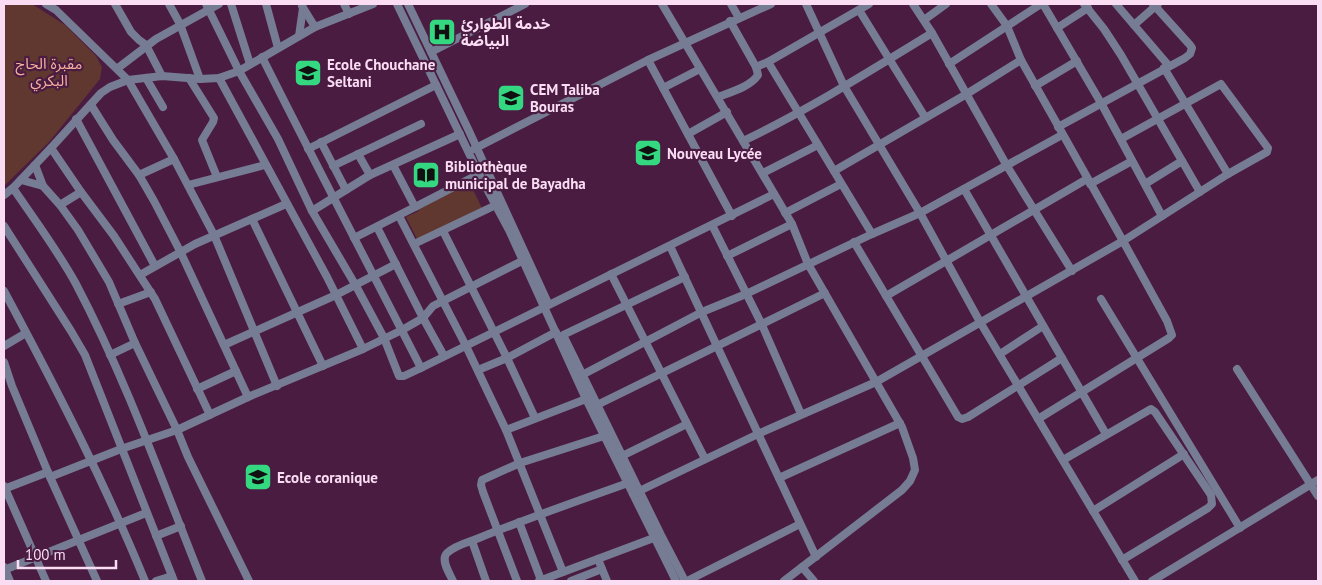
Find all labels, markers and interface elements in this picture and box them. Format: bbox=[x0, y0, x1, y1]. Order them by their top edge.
place label: خدمة الطوارئ البياضة bbox=[461, 14, 551, 50]
hospital icon: خدمة الطوارئ البياضة bbox=[427, 17, 457, 47]
park label: مقبرة الحاج البكري bbox=[16, 54, 82, 92]
place label: Ecole Chouchane Seltani bbox=[327, 55, 436, 91]
school or university icon: Ecole Chouchane Seltani bbox=[293, 58, 323, 88]
place label: CEM Taliba Bouras bbox=[530, 80, 600, 116]
school or university icon: CEM Taliba Bouras bbox=[496, 83, 526, 113]
school or university icon: Nouveau Lycée bbox=[633, 138, 663, 168]
place label: Nouveau Lycée bbox=[667, 144, 762, 163]
place label: Bibliothèque municipal de Bayadha bbox=[445, 157, 586, 193]
library icon: Bibliothèque municipal de Bayadha bbox=[411, 160, 441, 190]
school or university icon: Ecole coranique bbox=[243, 462, 273, 492]
place label: Ecole coranique bbox=[277, 468, 378, 487]
scale bar bbox=[18, 538, 115, 570]
text: 100 m bbox=[25, 545, 66, 564]

